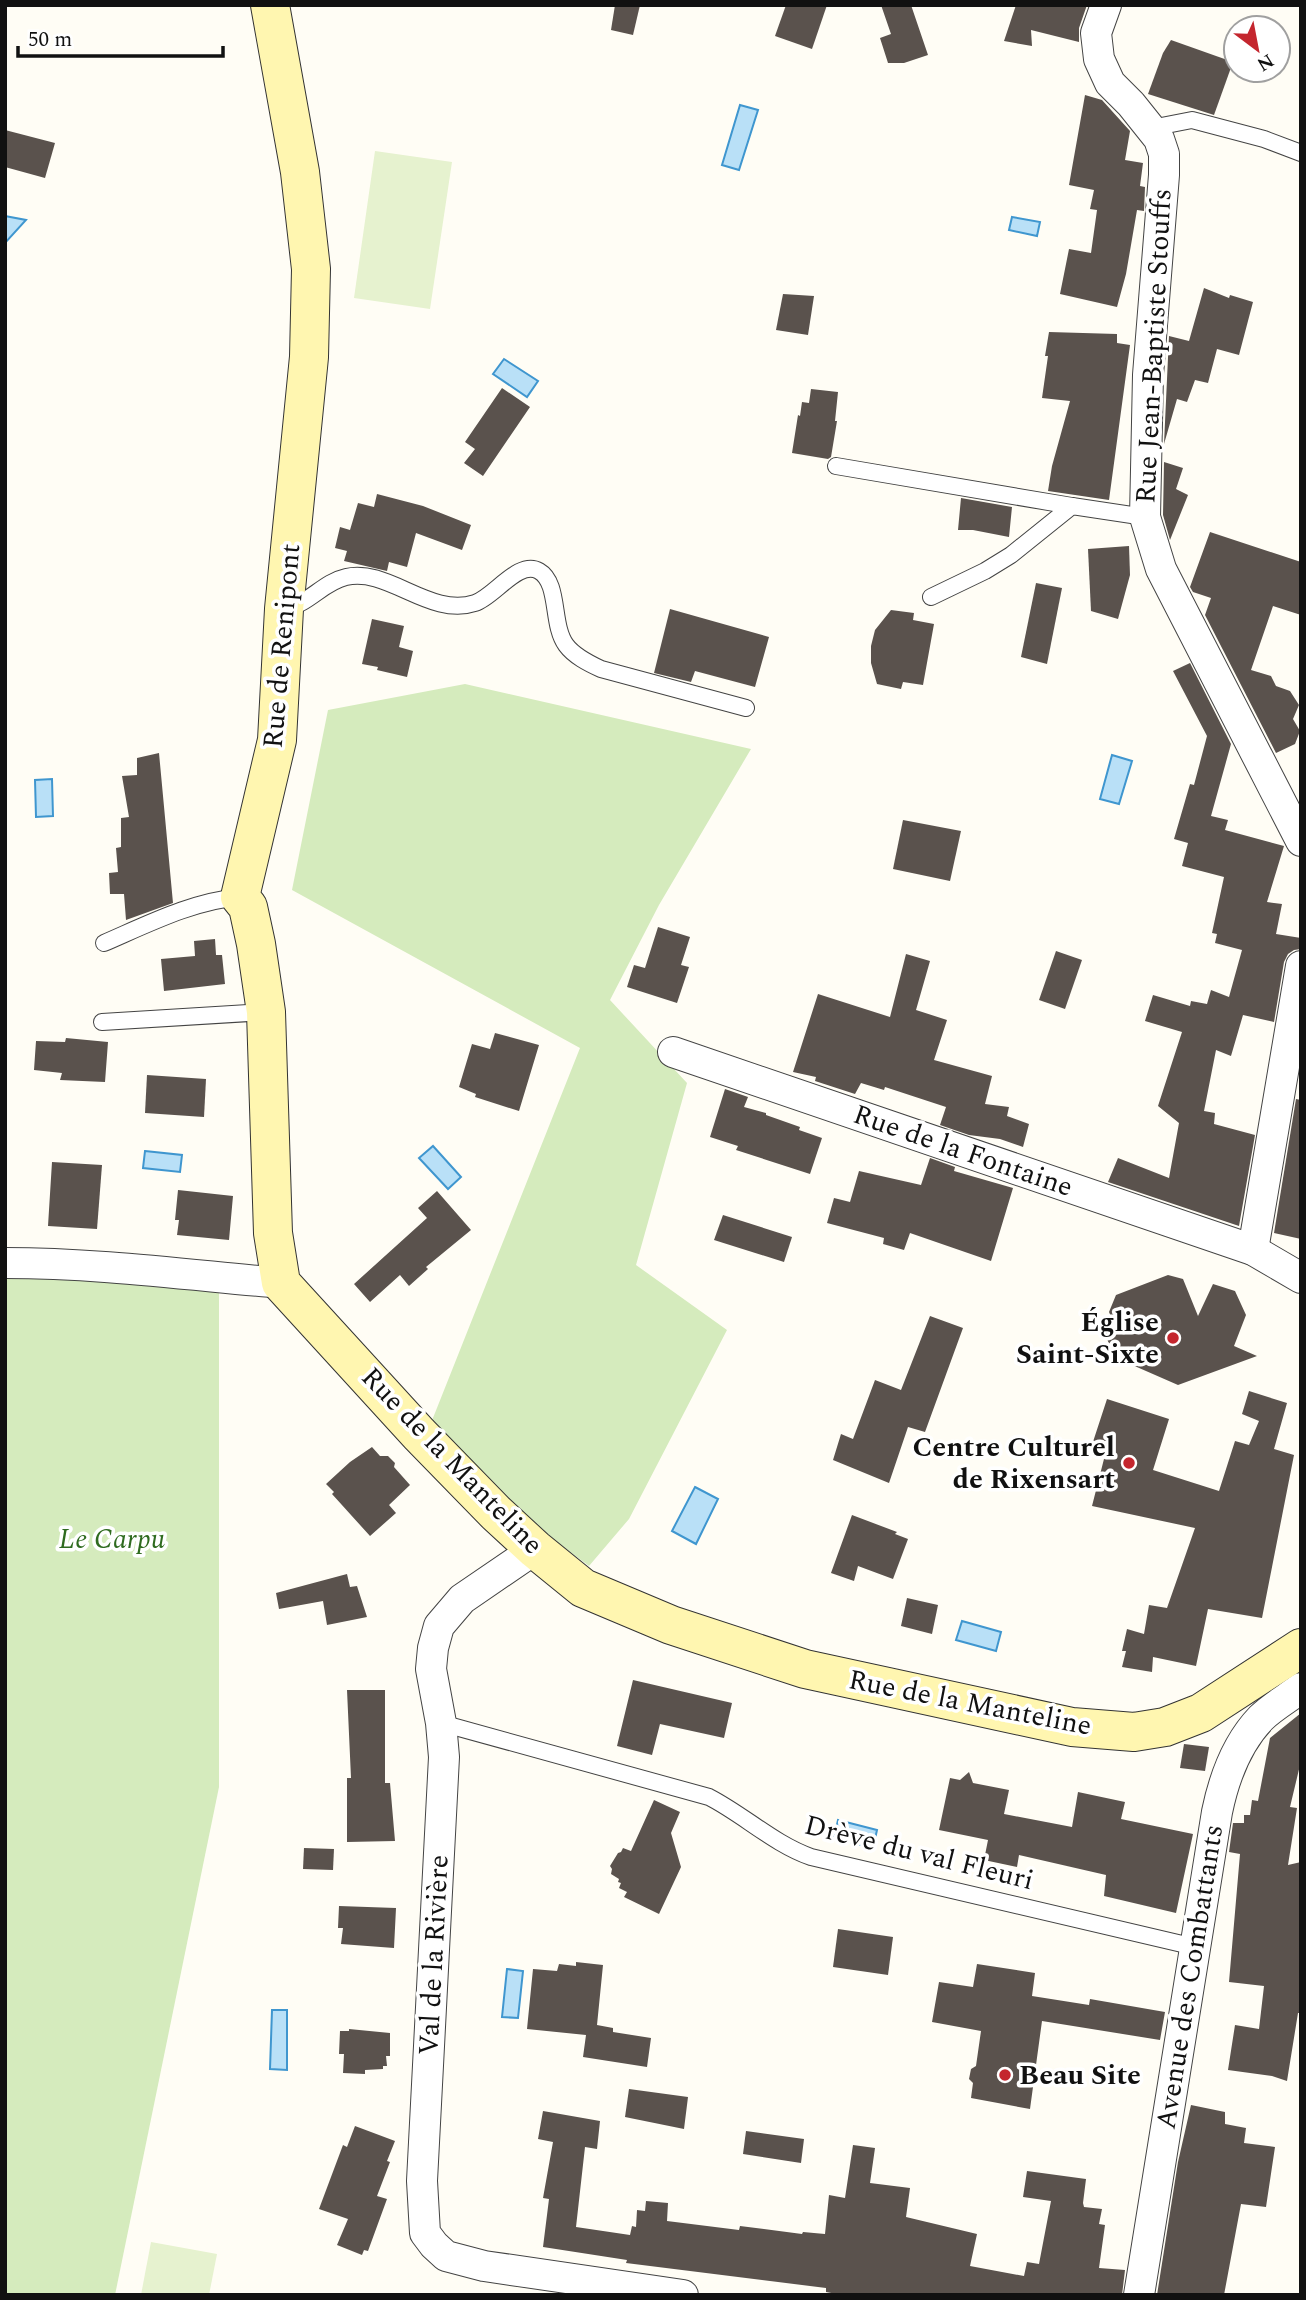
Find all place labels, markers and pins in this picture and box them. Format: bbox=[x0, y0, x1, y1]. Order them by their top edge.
place label: Église Saint-Sixte bbox=[1016, 1301, 1159, 1376]
marker: Église Saint-Sixte bbox=[1165, 1330, 1181, 1346]
place label: Centre Culturel de Rixensart bbox=[912, 1426, 1115, 1501]
marker: Centre Culturel de Rixensart bbox=[1121, 1455, 1137, 1471]
place label: Beau Site bbox=[1019, 2054, 1141, 2097]
marker: Beau Site bbox=[997, 2067, 1013, 2083]

